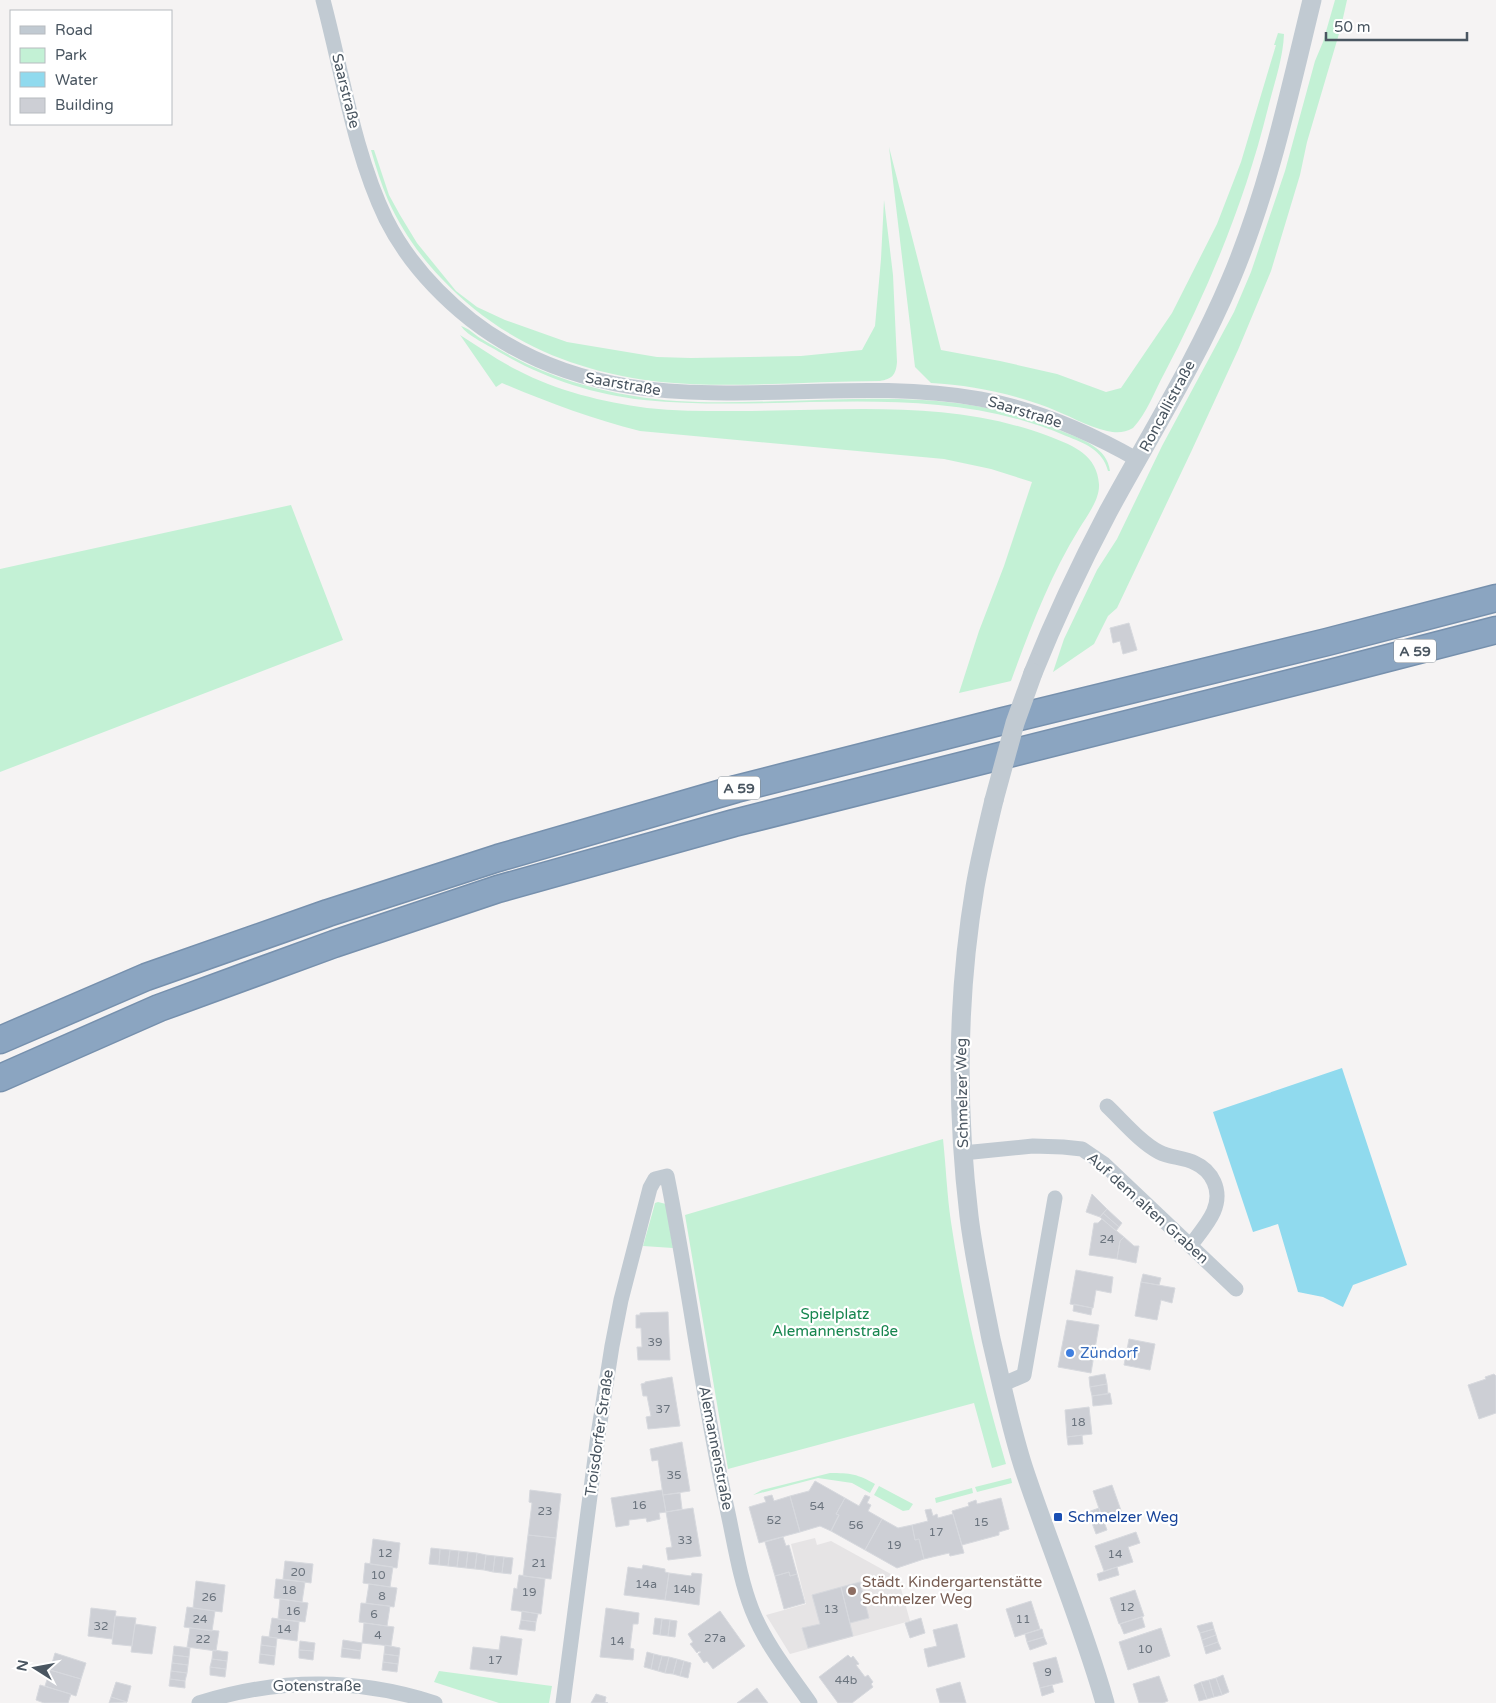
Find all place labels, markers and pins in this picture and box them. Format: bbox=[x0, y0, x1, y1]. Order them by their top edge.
place label: Zündorf bbox=[1080, 1344, 1138, 1362]
marker: Zündorf bbox=[1064, 1347, 1076, 1359]
place label: Schmelzer Weg bbox=[1068, 1508, 1178, 1526]
marker: Schmelzer Weg bbox=[1052, 1511, 1064, 1523]
place label: Städt. Kindergartenstätte Schmelzer Weg bbox=[862, 1573, 1042, 1608]
marker: Städt. Kindergartenstätte Schmelzer Weg bbox=[846, 1585, 858, 1597]

